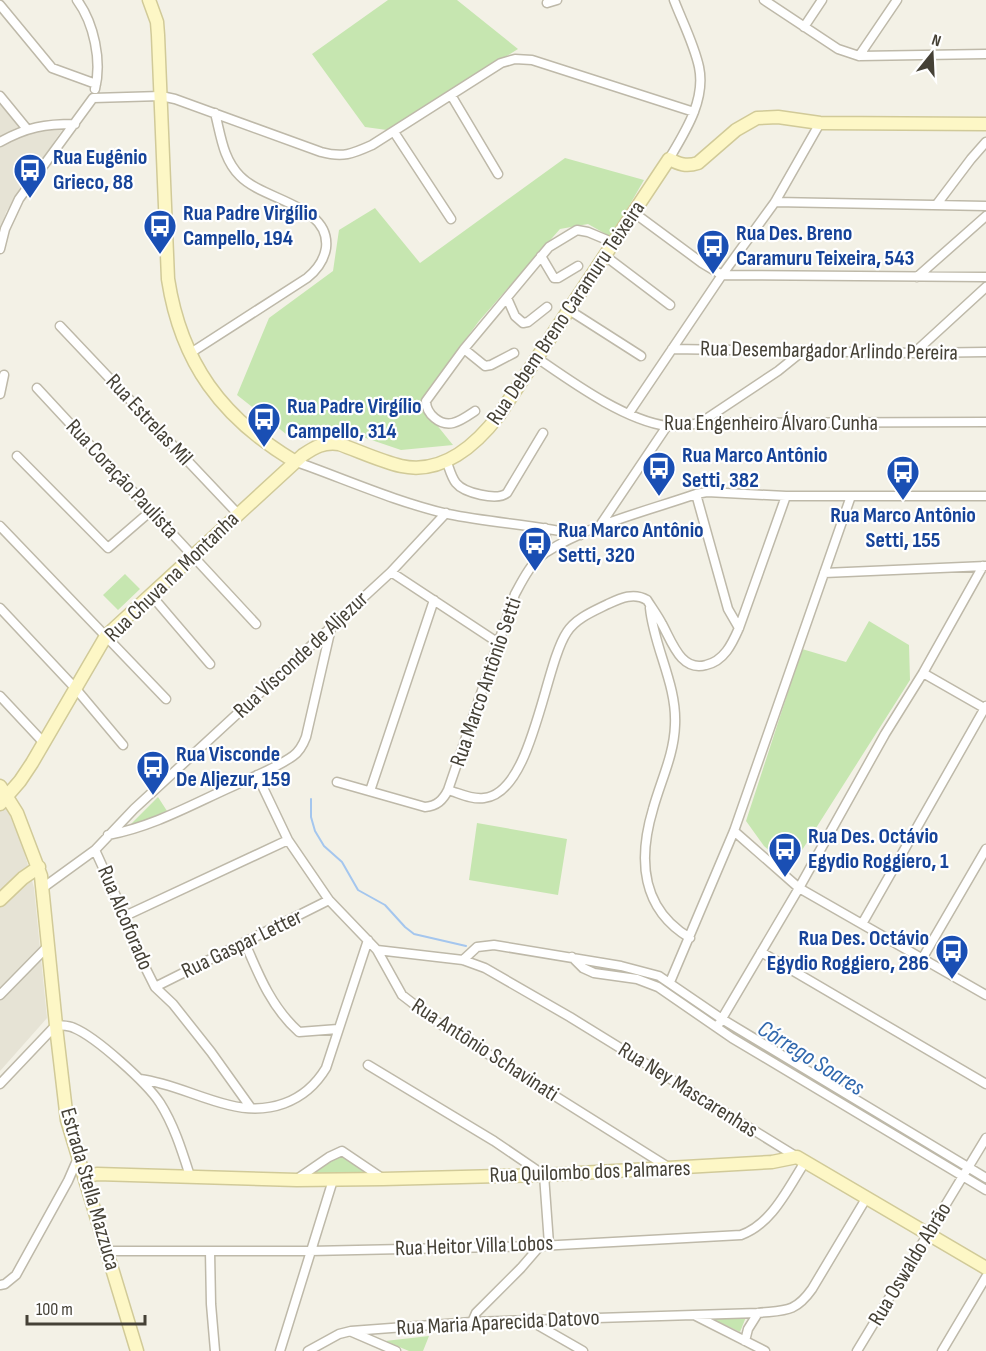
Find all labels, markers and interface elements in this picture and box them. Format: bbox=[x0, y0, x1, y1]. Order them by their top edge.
north arrow bbox=[902, 24, 962, 84]
text: N bbox=[929, 31, 943, 52]
place label: Rua Eugênio Grieco, 88 bbox=[53, 144, 147, 196]
bus stop icon: Rua Eugênio Grieco, 88 bbox=[12, 152, 48, 199]
street label: Rua Debem Breno Caramuru Teixeira bbox=[481, 196, 651, 430]
place label: Rua Padre Virgílio Campello, 194 bbox=[183, 200, 318, 252]
bus stop icon: Rua Padre Virgílio Campello, 194 bbox=[142, 208, 178, 255]
place label: Rua Des. Breno Caramuru Teixeira, 543 bbox=[736, 220, 914, 272]
bus stop icon: Rua Des. Breno Caramuru Teixeira, 543 bbox=[695, 228, 731, 275]
street label: Rua Desembargador Arlindo Pereira bbox=[700, 335, 958, 367]
street label: Rua Estrelas Mil bbox=[100, 369, 198, 471]
place label: Rua Padre Virgílio Campello, 314 bbox=[287, 393, 422, 445]
bus stop icon: Rua Padre Virgílio Campello, 314 bbox=[246, 401, 282, 448]
street label: Rua Engenheiro Álvaro Cunha bbox=[664, 410, 878, 437]
street label: Rua Coração Paulista bbox=[60, 414, 184, 544]
place label: Rua Marco Antônio Setti, 382 bbox=[682, 442, 828, 494]
bus stop icon: Rua Marco Antônio Setti, 382 bbox=[641, 450, 677, 497]
bus stop icon: Rua Marco Antônio Setti, 155 bbox=[885, 454, 921, 501]
place label: Rua Marco Antônio Setti, 155 bbox=[830, 502, 976, 554]
street label: Rua Chuva na Montanha bbox=[99, 506, 245, 648]
place label: Rua Marco Antônio Setti, 320 bbox=[558, 517, 704, 569]
bus stop icon: Rua Marco Antônio Setti, 320 bbox=[517, 525, 553, 572]
street label: Rua Visconde de Aljezur bbox=[228, 586, 374, 724]
street label: Rua Marco Antônio Setti bbox=[444, 594, 528, 770]
place label: Rua Visconde De Aljezur, 159 bbox=[176, 741, 291, 793]
bus stop icon: Rua Visconde De Aljezur, 159 bbox=[135, 749, 171, 796]
place label: Rua Des. Octávio Egydio Roggiero, 1 bbox=[808, 823, 949, 875]
bus stop icon: Rua Des. Octávio Egydio Roggiero, 1 bbox=[767, 831, 803, 878]
street label: Rua Alcoforado bbox=[91, 862, 159, 974]
street label: Rua Gaspar Letter bbox=[177, 903, 307, 985]
place label: Rua Des. Octávio Egydio Roggiero, 286 bbox=[767, 925, 929, 977]
bus stop icon: Rua Des. Octávio Egydio Roggiero, 286 bbox=[934, 933, 970, 980]
street label: Rua Antônio Schavinati bbox=[406, 992, 564, 1108]
water label: Córrego Soares bbox=[752, 1014, 870, 1103]
street label: Rua Ney Mascarenhas bbox=[613, 1036, 763, 1144]
street label: Estrada Stella Mazzuca bbox=[54, 1105, 126, 1273]
street label: Rua Quilombo dos Palmares bbox=[489, 1155, 691, 1189]
street label: Rua Oswaldo Abrão bbox=[863, 1198, 957, 1330]
street label: Rua Heitor Villa Lobos bbox=[394, 1230, 554, 1262]
scale bar bbox=[27, 1288, 146, 1326]
text: 100 m bbox=[36, 1299, 73, 1320]
street label: Rua Maria Aparecida Datovo bbox=[396, 1304, 600, 1342]

